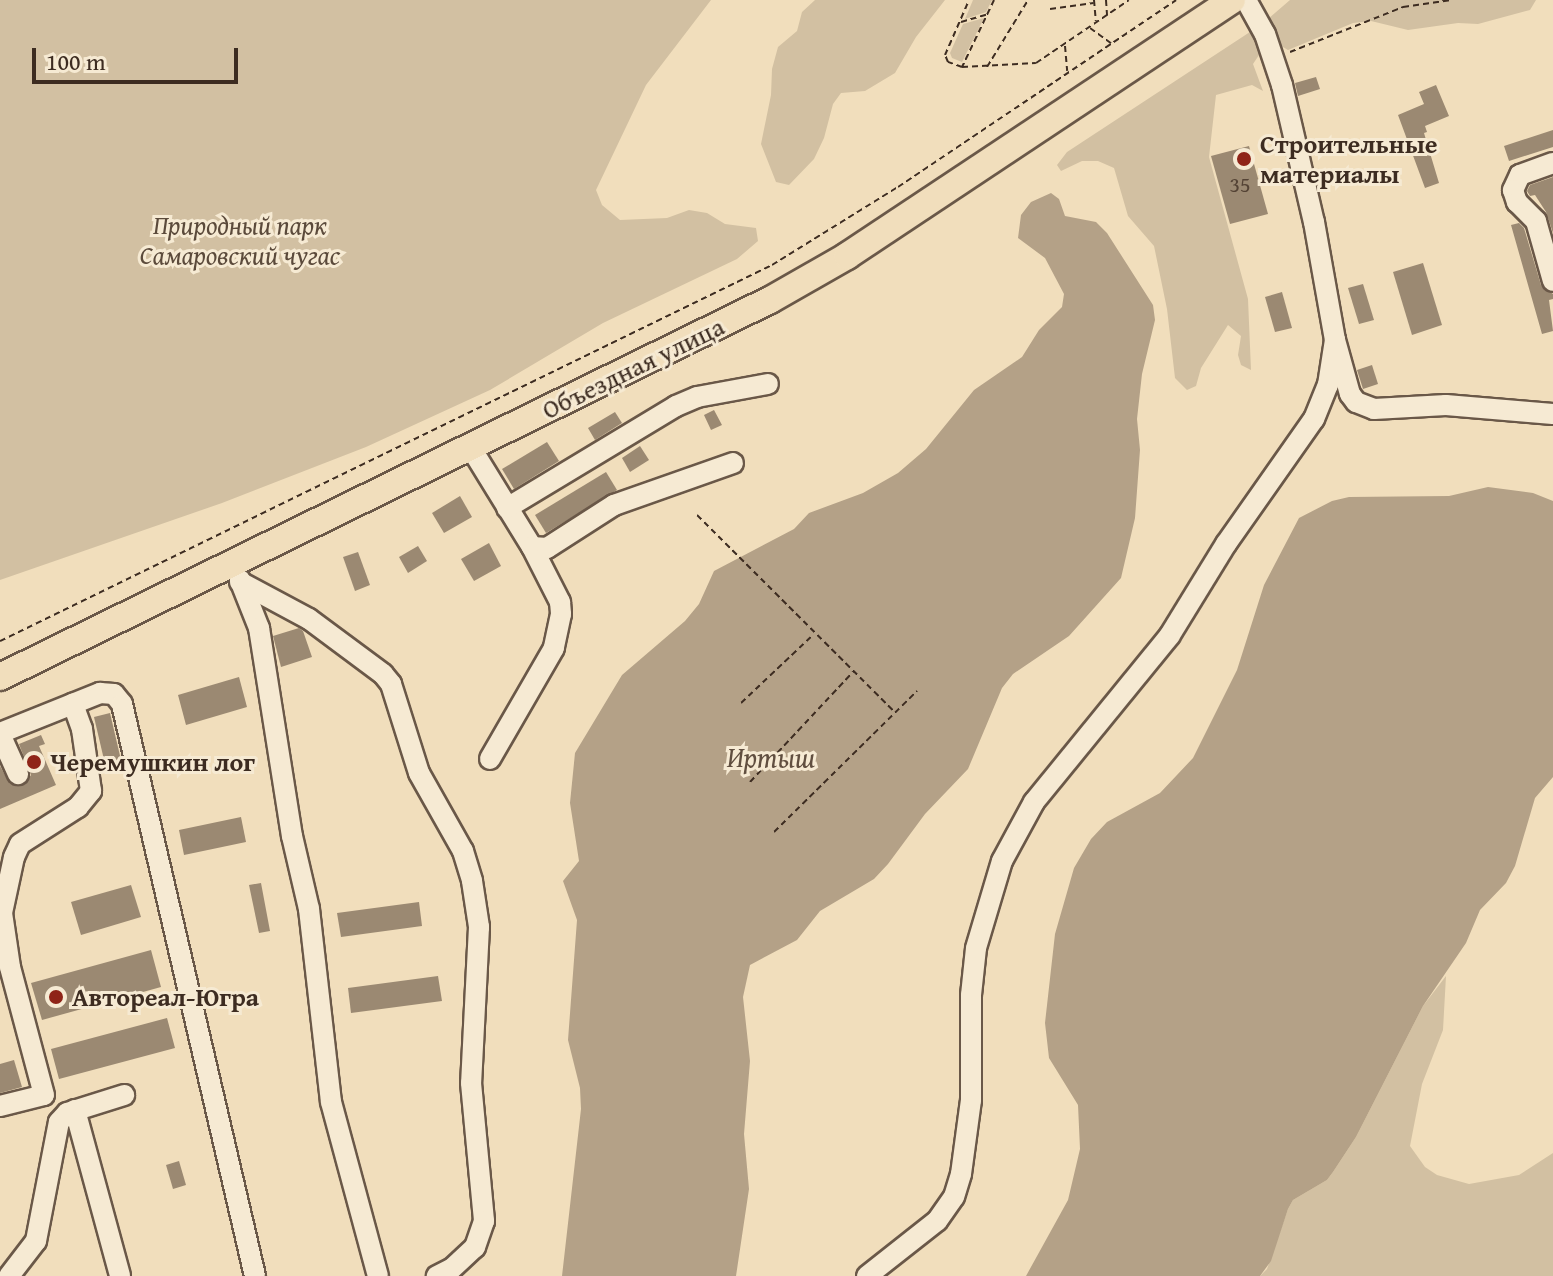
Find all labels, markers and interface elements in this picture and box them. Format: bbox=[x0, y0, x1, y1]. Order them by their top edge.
scale bar bbox=[36, 32, 242, 82]
text: 100 m bbox=[46, 44, 106, 79]
place label: Строительные материалы bbox=[1260, 128, 1438, 190]
marker: Строительные материалы bbox=[1235, 150, 1253, 168]
house number: 35 bbox=[1229, 172, 1251, 198]
park label: Природный парк Самаровский чугас bbox=[140, 209, 340, 270]
street label: Объездная улица bbox=[537, 310, 729, 426]
water label: Иртыш bbox=[727, 740, 815, 774]
place label: Черемушкин лог bbox=[50, 746, 255, 778]
marker: Черемушкин лог bbox=[25, 753, 43, 771]
place label: Автореал-Югра bbox=[72, 981, 259, 1013]
marker: Автореал-Югра bbox=[47, 988, 65, 1006]

